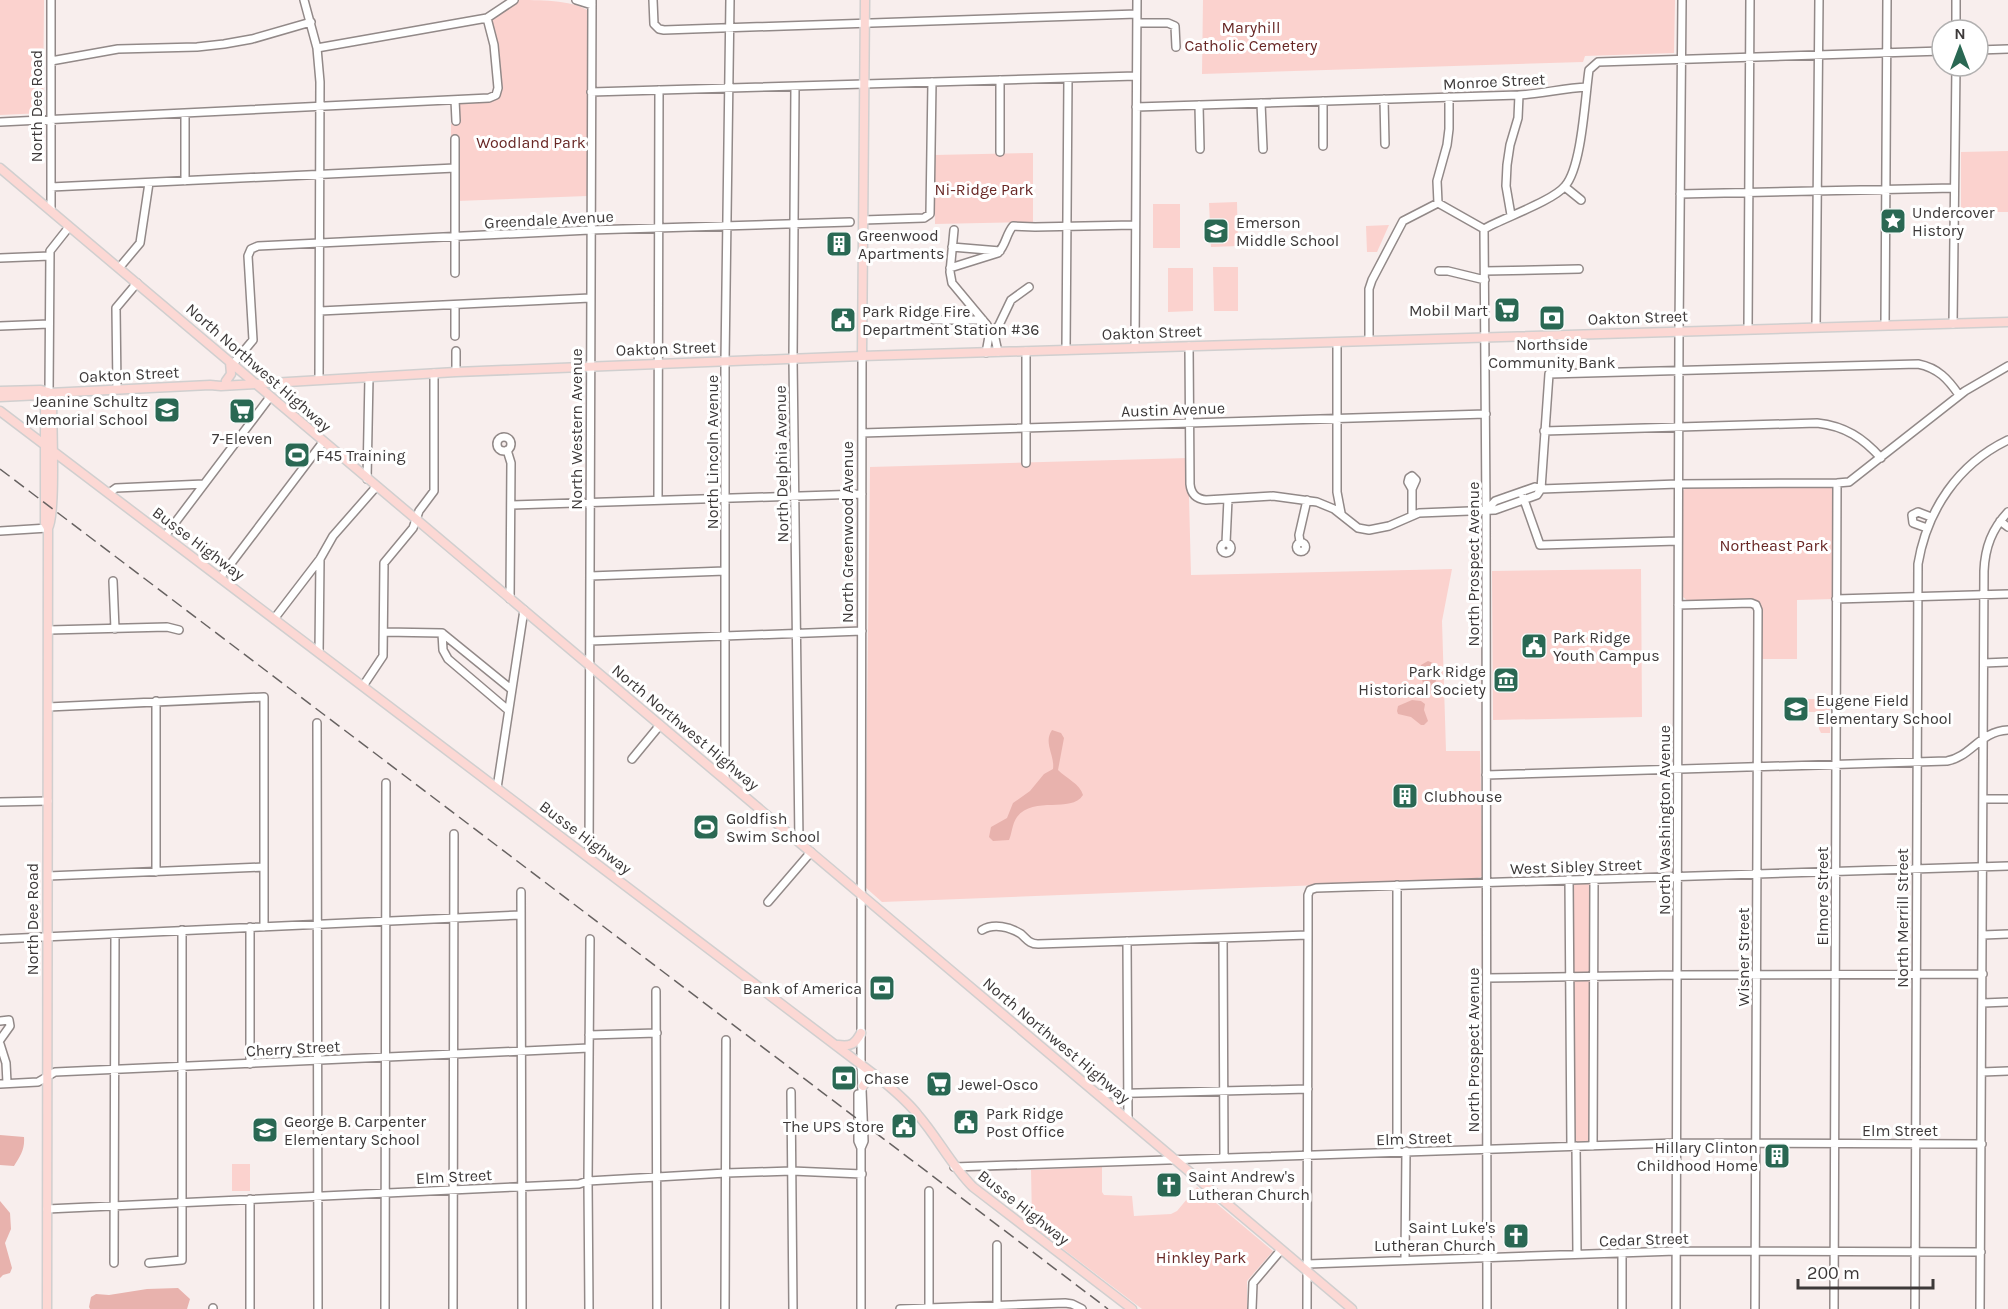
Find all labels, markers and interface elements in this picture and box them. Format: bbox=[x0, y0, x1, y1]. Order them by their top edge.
park label: Maryhill Catholic Cemetery bbox=[1184, 18, 1318, 55]
north arrow bbox=[1930, 18, 1990, 78]
text: N bbox=[1954, 24, 1966, 43]
street label: North Dee Road bbox=[27, 50, 46, 162]
street label: Monroe Street bbox=[1442, 69, 1546, 94]
park label: Woodland Park bbox=[476, 133, 586, 152]
park label: Ni-Ridge Park bbox=[935, 180, 1033, 199]
place label: Undercover History bbox=[1912, 203, 1995, 240]
place icon: Undercover History bbox=[1878, 206, 1908, 236]
street label: Greendale Avenue bbox=[484, 207, 614, 232]
place label: Emerson Middle School bbox=[1236, 213, 1339, 250]
school or university icon: Emerson Middle School bbox=[1201, 216, 1231, 246]
place label: Greenwood Apartments bbox=[858, 226, 944, 263]
building icon: Greenwood Apartments bbox=[824, 229, 854, 259]
supermarket icon: Mobil Mart bbox=[1492, 295, 1522, 325]
street label: North Northwest Highway bbox=[182, 299, 336, 436]
place label: Mobil Mart bbox=[1409, 301, 1488, 320]
place label: Park Ridge Fire Department Station #36 bbox=[862, 302, 1040, 339]
bank icon: Northside Community Bank bbox=[1537, 303, 1567, 333]
public building icon: Park Ridge Fire Department Station #36 bbox=[828, 305, 858, 335]
street label: Oakton Street bbox=[1588, 306, 1688, 329]
street label: Oakton Street bbox=[1102, 321, 1202, 344]
place label: Northside Community Bank bbox=[1488, 335, 1616, 372]
street label: Oakton Street bbox=[616, 337, 716, 360]
street label: North Western Avenue bbox=[567, 348, 586, 510]
street label: Oakton Street bbox=[78, 362, 180, 387]
street label: North Lincoln Avenue bbox=[703, 375, 722, 529]
street label: North Delphia Avenue bbox=[771, 385, 792, 543]
place label: Jeanine Schultz Memorial School bbox=[25, 392, 148, 429]
school or university icon: Jeanine Schultz Memorial School bbox=[152, 395, 182, 425]
supermarket icon: 7-Eleven bbox=[227, 396, 257, 426]
street label: Austin Avenue bbox=[1121, 398, 1225, 421]
place label: 7-Eleven bbox=[212, 429, 272, 448]
sports icon: F45 Training bbox=[282, 440, 312, 470]
street label: North Greenwood Avenue bbox=[838, 441, 857, 623]
place label: F45 Training bbox=[316, 446, 405, 465]
street label: North Prospect Avenue bbox=[1464, 481, 1483, 647]
street label: Busse Highway bbox=[149, 503, 249, 585]
park label: Northeast Park bbox=[1720, 536, 1828, 555]
place label: Park Ridge Youth Campus bbox=[1553, 628, 1660, 665]
public building icon: Park Ridge Youth Campus bbox=[1519, 631, 1549, 661]
street label: North Northwest Highway bbox=[608, 660, 763, 795]
place label: Park Ridge Historical Society bbox=[1358, 662, 1487, 699]
museum icon: Park Ridge Historical Society bbox=[1491, 665, 1521, 695]
place label: Eugene Field Elementary School bbox=[1816, 691, 1952, 728]
school or university icon: Eugene Field Elementary School bbox=[1781, 694, 1811, 724]
street label: North Washington Avenue bbox=[1655, 725, 1674, 915]
building icon: Clubhouse bbox=[1390, 781, 1420, 811]
place label: Clubhouse bbox=[1424, 787, 1502, 806]
street label: Busse Highway bbox=[536, 797, 636, 879]
place label: Goldfish Swim School bbox=[726, 809, 820, 846]
sports icon: Goldfish Swim School bbox=[691, 812, 721, 842]
street label: Elmore Street bbox=[1813, 847, 1832, 945]
street label: North Merrill Street bbox=[1893, 848, 1912, 988]
street label: West Sibley Street bbox=[1510, 855, 1642, 878]
street label: North Dee Road bbox=[23, 863, 42, 975]
street label: Wisner Street bbox=[1734, 908, 1753, 1006]
street label: North Prospect Avenue bbox=[1464, 967, 1483, 1133]
bank icon: Bank of America bbox=[867, 973, 897, 1003]
street label: North Northwest Highway bbox=[979, 973, 1134, 1108]
place label: Bank of America bbox=[743, 979, 862, 998]
street label: Cherry Street bbox=[245, 1037, 341, 1060]
bank icon: Chase bbox=[829, 1063, 859, 1093]
place label: Chase bbox=[864, 1069, 909, 1088]
supermarket icon: Jewel-Osco bbox=[924, 1069, 954, 1099]
place label: Jewel-Osco bbox=[958, 1075, 1038, 1094]
place label: Park Ridge Post Office bbox=[986, 1104, 1064, 1141]
public building icon: Park Ridge Post Office bbox=[951, 1107, 981, 1137]
public building icon: The UPS Store bbox=[889, 1111, 919, 1141]
place label: George B. Carpenter Elementary School bbox=[284, 1112, 426, 1149]
school or university icon: George B. Carpenter Elementary School bbox=[250, 1115, 280, 1145]
place label: The UPS Store bbox=[783, 1117, 884, 1136]
street label: Elm Street bbox=[1862, 1121, 1938, 1140]
street label: Elm Street bbox=[1376, 1128, 1452, 1149]
place label: Hillary Clinton Childhood Home bbox=[1637, 1138, 1758, 1175]
building icon: Hillary Clinton Childhood Home bbox=[1762, 1141, 1792, 1171]
street label: Elm Street bbox=[415, 1165, 493, 1188]
street label: Busse Highway bbox=[974, 1166, 1073, 1249]
place label: Saint Andrew's Lutheran Church bbox=[1188, 1167, 1310, 1204]
church icon: Saint Andrew's Lutheran Church bbox=[1154, 1170, 1184, 1200]
place label: Saint Luke's Lutheran Church bbox=[1374, 1218, 1496, 1255]
church icon: Saint Luke's Lutheran Church bbox=[1501, 1221, 1531, 1251]
street label: Cedar Street bbox=[1599, 1228, 1689, 1251]
park label: Hinkley Park bbox=[1156, 1248, 1246, 1267]
scale bar bbox=[1798, 1252, 1933, 1290]
text: 200 m bbox=[1807, 1262, 1860, 1284]

